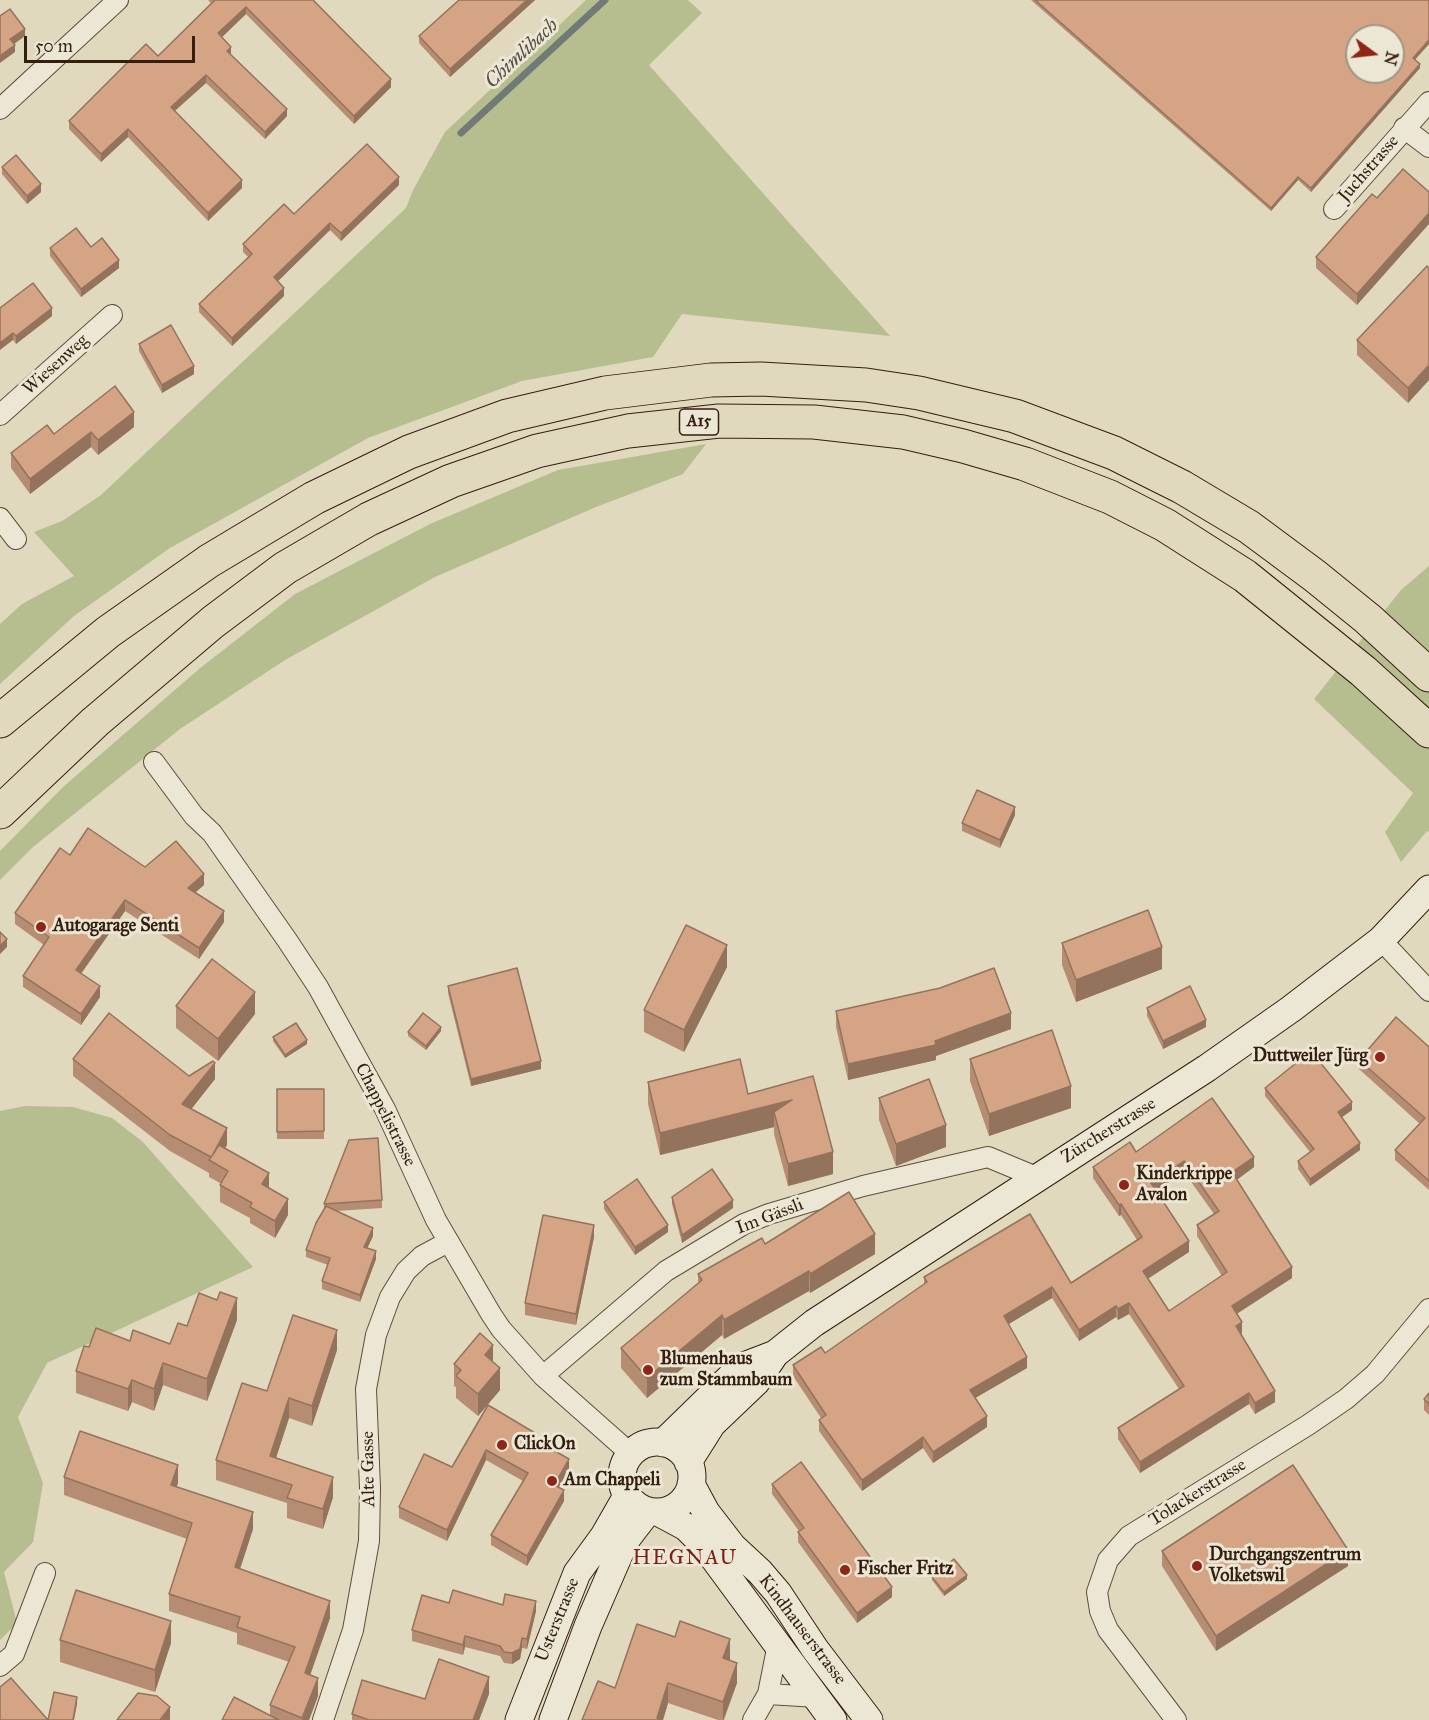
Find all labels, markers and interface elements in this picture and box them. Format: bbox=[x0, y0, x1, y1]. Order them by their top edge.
water label: Chimlibach bbox=[480, 14, 564, 94]
scale bar bbox=[27, 24, 198, 62]
north arrow bbox=[1345, 24, 1405, 84]
text: 50 m bbox=[35, 35, 73, 57]
text: N bbox=[1380, 49, 1402, 67]
street label: Juchstrasse bbox=[1334, 131, 1404, 207]
street label: Wiesenweg bbox=[19, 330, 93, 400]
road number: A15 bbox=[680, 409, 718, 435]
place label: Autogarage Senti bbox=[53, 916, 179, 938]
marker: Autogarage Senti bbox=[34, 920, 48, 934]
place label: Duttweiler Jürg bbox=[1253, 1046, 1368, 1068]
marker: Duttweiler Jürg bbox=[1373, 1050, 1387, 1064]
street label: Chappelistrasse bbox=[350, 1060, 420, 1170]
street label: Zürcherstrasse bbox=[1058, 1093, 1160, 1169]
place label: Kinderkrippe Avalon bbox=[1136, 1164, 1232, 1206]
marker: Kinderkrippe Avalon bbox=[1117, 1178, 1131, 1192]
street label: Im Gässli bbox=[733, 1194, 807, 1240]
place label: Blumenhaus zum Stammbaum bbox=[660, 1349, 792, 1392]
marker: Blumenhaus zum Stammbaum bbox=[641, 1363, 655, 1377]
street label: Alte Gasse bbox=[358, 1431, 380, 1507]
place label: ClickOn bbox=[514, 1434, 575, 1456]
marker: ClickOn bbox=[495, 1438, 509, 1452]
street label: Tolackerstrasse bbox=[1145, 1455, 1251, 1531]
place label: Am Chappeli bbox=[564, 1470, 660, 1492]
marker: Am Chappeli bbox=[545, 1474, 559, 1488]
place label: Durchgangszentrum Volketswil bbox=[1209, 1545, 1361, 1588]
district label: HEGNAU bbox=[632, 1546, 738, 1572]
place label: Fischer Fritz bbox=[857, 1559, 954, 1581]
marker: Durchgangszentrum Volketswil bbox=[1190, 1559, 1204, 1573]
marker: Fischer Fritz bbox=[838, 1563, 852, 1577]
street label: Kindhauserstrasse bbox=[754, 1571, 850, 1689]
street label: Usterstrasse bbox=[531, 1575, 585, 1665]

